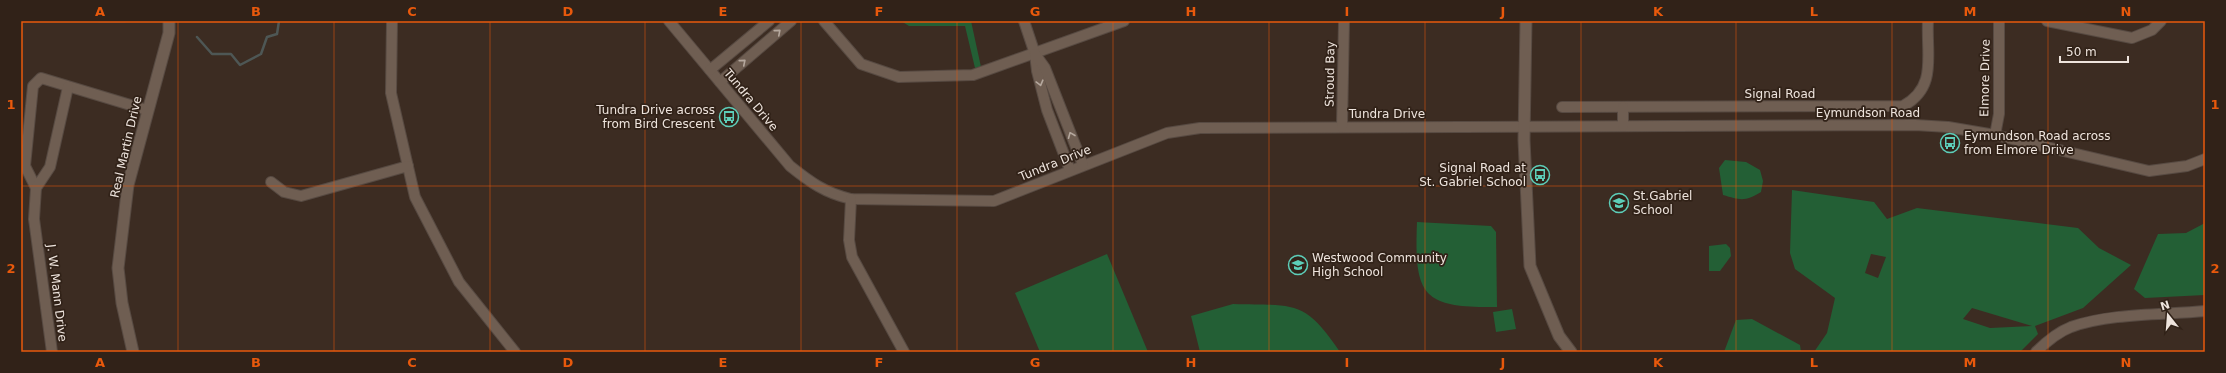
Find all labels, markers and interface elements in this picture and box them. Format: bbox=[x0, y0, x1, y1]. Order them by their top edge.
text: A bbox=[95, 4, 105, 19]
text: B bbox=[251, 4, 261, 19]
text: C bbox=[407, 4, 417, 19]
text: D bbox=[563, 4, 574, 19]
text: E bbox=[719, 4, 727, 19]
text: F bbox=[875, 4, 883, 19]
text: G bbox=[1030, 4, 1040, 19]
text: H bbox=[1186, 4, 1196, 19]
text: I bbox=[1345, 4, 1349, 19]
text: J bbox=[1500, 4, 1505, 19]
text: K bbox=[1653, 4, 1664, 19]
text: L bbox=[1810, 4, 1818, 19]
text: M bbox=[1964, 4, 1976, 19]
text: N bbox=[2121, 4, 2131, 19]
one-way arrow bbox=[773, 29, 781, 36]
scale bar bbox=[2060, 38, 2128, 64]
street label: Elmore Drive bbox=[1977, 39, 1993, 117]
street label: Stroud Bay bbox=[1322, 41, 1338, 107]
text: 50 m bbox=[2066, 45, 2097, 59]
one-way arrow bbox=[738, 60, 745, 67]
street label: Tundra Drive bbox=[720, 65, 781, 134]
one-way arrow bbox=[1035, 79, 1043, 86]
street label: Signal Road bbox=[1745, 87, 1815, 101]
street label: Real Martin Drive bbox=[108, 95, 144, 199]
text: 1 bbox=[6, 97, 16, 112]
text: 1 bbox=[2210, 97, 2220, 112]
place label: Tundra Drive across from Bird Crescent bbox=[595, 103, 715, 131]
bus stop icon: Tundra Drive across from Bird Crescent bbox=[718, 106, 740, 128]
street label: Eymundson Road bbox=[1816, 106, 1920, 120]
street label: Tundra Drive bbox=[1348, 107, 1425, 121]
place label: Eymundson Road across from Elmore Drive bbox=[1964, 129, 2111, 157]
one-way arrow bbox=[1068, 132, 1076, 139]
bus stop icon: Eymundson Road across from Elmore Drive bbox=[1939, 132, 1961, 154]
street label: Tundra Drive bbox=[1016, 142, 1093, 184]
place label: Signal Road at St. Gabriel School bbox=[1419, 161, 1526, 189]
bus stop icon: Signal Road at St. Gabriel School bbox=[1529, 164, 1551, 186]
place label: St.Gabriel School bbox=[1633, 189, 1692, 217]
school or university icon: St.Gabriel School bbox=[1608, 192, 1630, 214]
street label: J. W. Mann Drive bbox=[44, 243, 70, 342]
place label: Westwood Community High School bbox=[1312, 251, 1447, 279]
school or university icon: Westwood Community High School bbox=[1287, 254, 1309, 276]
text: 2 bbox=[6, 261, 16, 276]
text: 2 bbox=[2210, 261, 2220, 276]
north arrow bbox=[2148, 295, 2188, 335]
text: N bbox=[2159, 298, 2172, 313]
text: A bbox=[95, 355, 105, 370]
text: B bbox=[251, 355, 261, 370]
text: C bbox=[407, 355, 417, 370]
text: D bbox=[563, 355, 574, 370]
text: E bbox=[719, 355, 727, 370]
text: F bbox=[875, 355, 883, 370]
text: G bbox=[1030, 355, 1040, 370]
text: H bbox=[1186, 355, 1196, 370]
text: I bbox=[1345, 355, 1349, 370]
text: J bbox=[1500, 355, 1505, 370]
text: K bbox=[1653, 355, 1664, 370]
text: L bbox=[1810, 355, 1818, 370]
text: M bbox=[1964, 355, 1976, 370]
text: N bbox=[2121, 355, 2131, 370]

